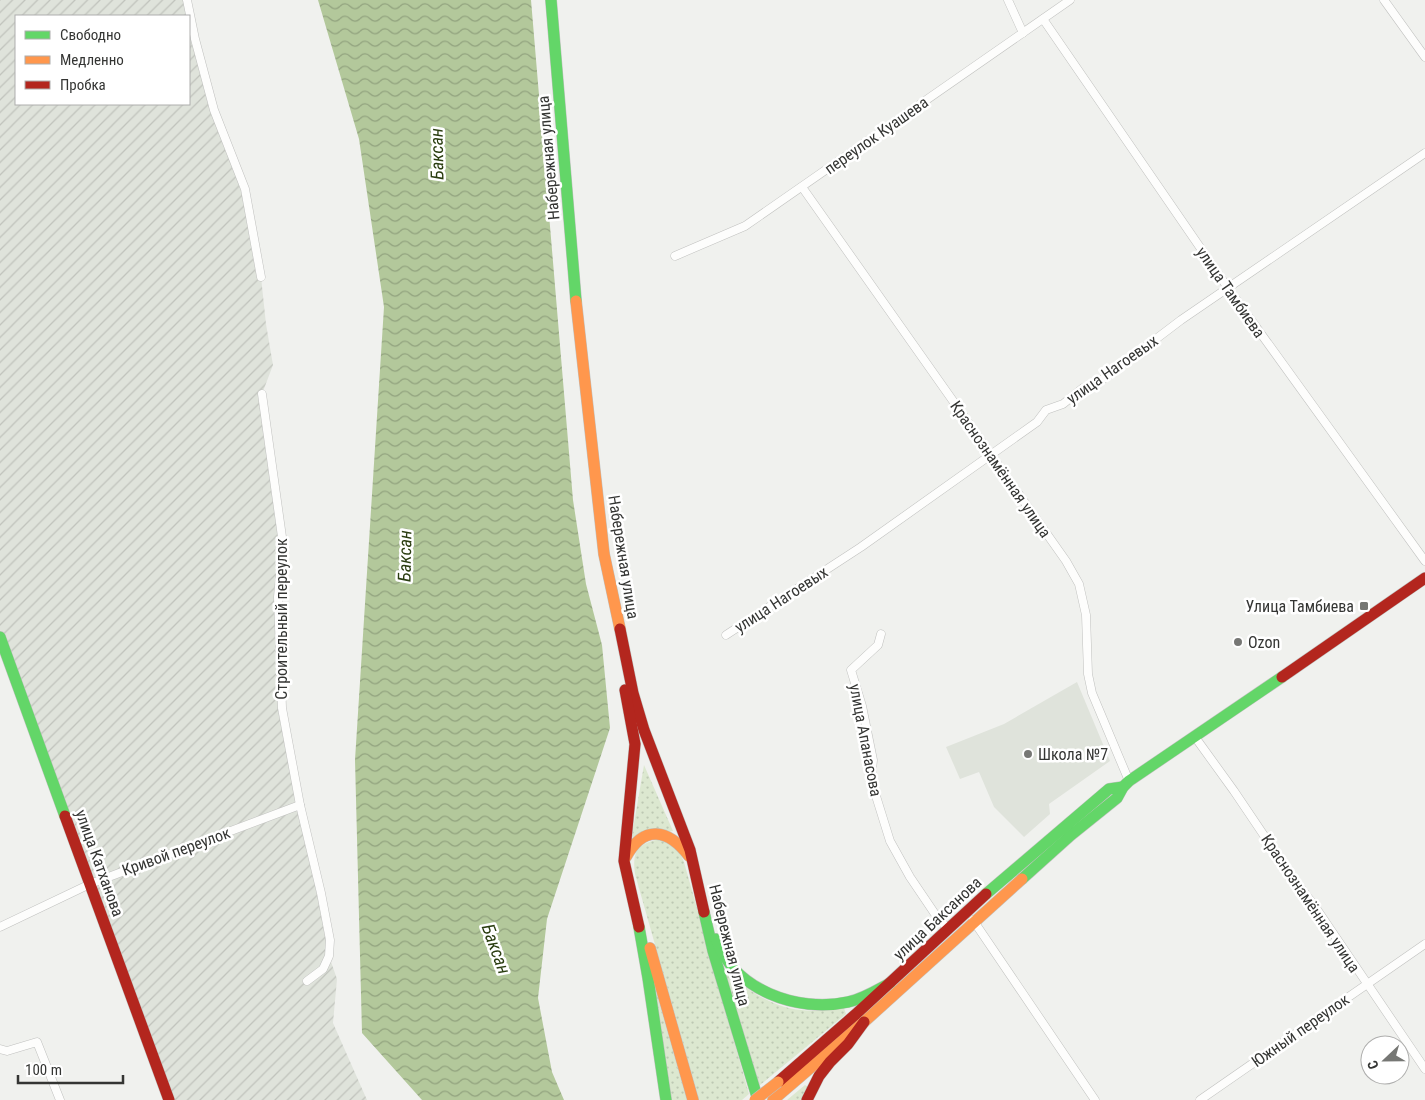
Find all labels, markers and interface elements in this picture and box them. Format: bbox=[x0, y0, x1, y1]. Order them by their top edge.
legend bbox=[15, 15, 190, 105]
text: Свободно bbox=[60, 26, 121, 44]
text: Медленно bbox=[60, 51, 124, 69]
text: Пробка bbox=[60, 76, 106, 94]
street label: переулок Куашева bbox=[821, 93, 932, 178]
street label: Набережная улица bbox=[534, 95, 563, 221]
water label: Баксан bbox=[426, 128, 447, 180]
street label: улица Тамбиева bbox=[1192, 243, 1269, 341]
street label: улица Нагоевых bbox=[1063, 331, 1162, 408]
street label: Краснознамённая улица bbox=[946, 397, 1055, 541]
street label: Набережная улица bbox=[604, 494, 643, 620]
water label: Баксан bbox=[394, 530, 415, 582]
street label: Строительный переулок bbox=[272, 538, 291, 700]
street label: улица Нагоевых bbox=[731, 562, 831, 637]
place label: Улица Тамбиева bbox=[1246, 597, 1354, 616]
marker: Улица Тамбиева bbox=[1358, 600, 1370, 612]
place label: Ozon bbox=[1248, 633, 1280, 652]
marker: Ozon bbox=[1232, 636, 1244, 648]
street label: улица Апанасова bbox=[845, 682, 886, 798]
place label: Школа №7 bbox=[1038, 745, 1108, 764]
marker: Школа №7 bbox=[1022, 748, 1034, 760]
street label: улица Катханова bbox=[71, 807, 128, 919]
street label: Кривой переулок bbox=[119, 823, 233, 880]
street label: Краснознамённая улица bbox=[1257, 831, 1364, 976]
street label: улица Баксанова bbox=[889, 873, 985, 964]
street label: Набережная улица bbox=[705, 882, 754, 1008]
water label: Баксан bbox=[478, 921, 515, 977]
street label: Южный переулок bbox=[1248, 990, 1353, 1071]
north arrow bbox=[1360, 1035, 1410, 1085]
scale bar bbox=[18, 1052, 122, 1084]
text: С bbox=[1364, 1058, 1382, 1072]
text: 100 m bbox=[25, 1061, 62, 1079]

